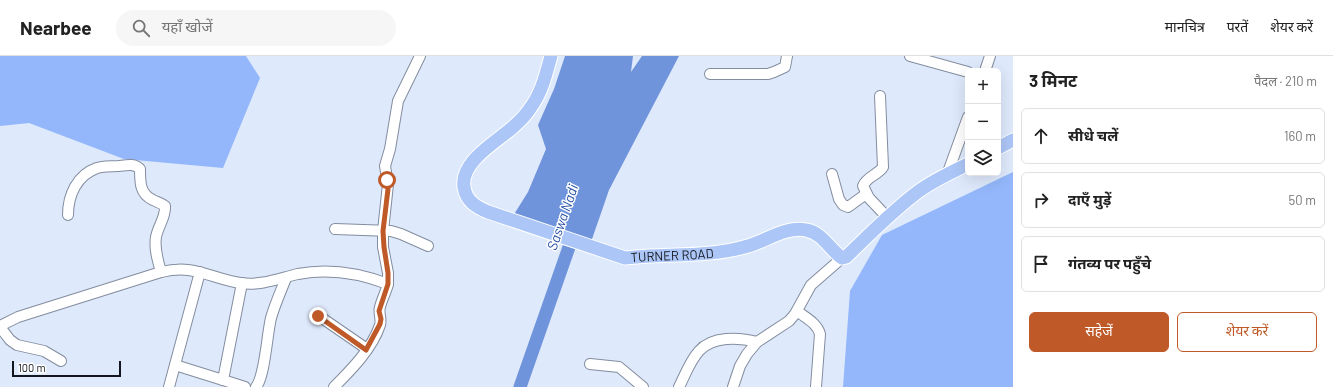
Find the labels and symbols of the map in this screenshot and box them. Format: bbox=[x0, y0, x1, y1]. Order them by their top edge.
route start bbox=[378, 171, 396, 189]
water label: Saswa Nadi bbox=[543, 181, 581, 252]
street label: TURNER ROAD bbox=[630, 245, 714, 265]
route end bbox=[309, 307, 327, 325]
scale bar bbox=[12, 359, 121, 378]

